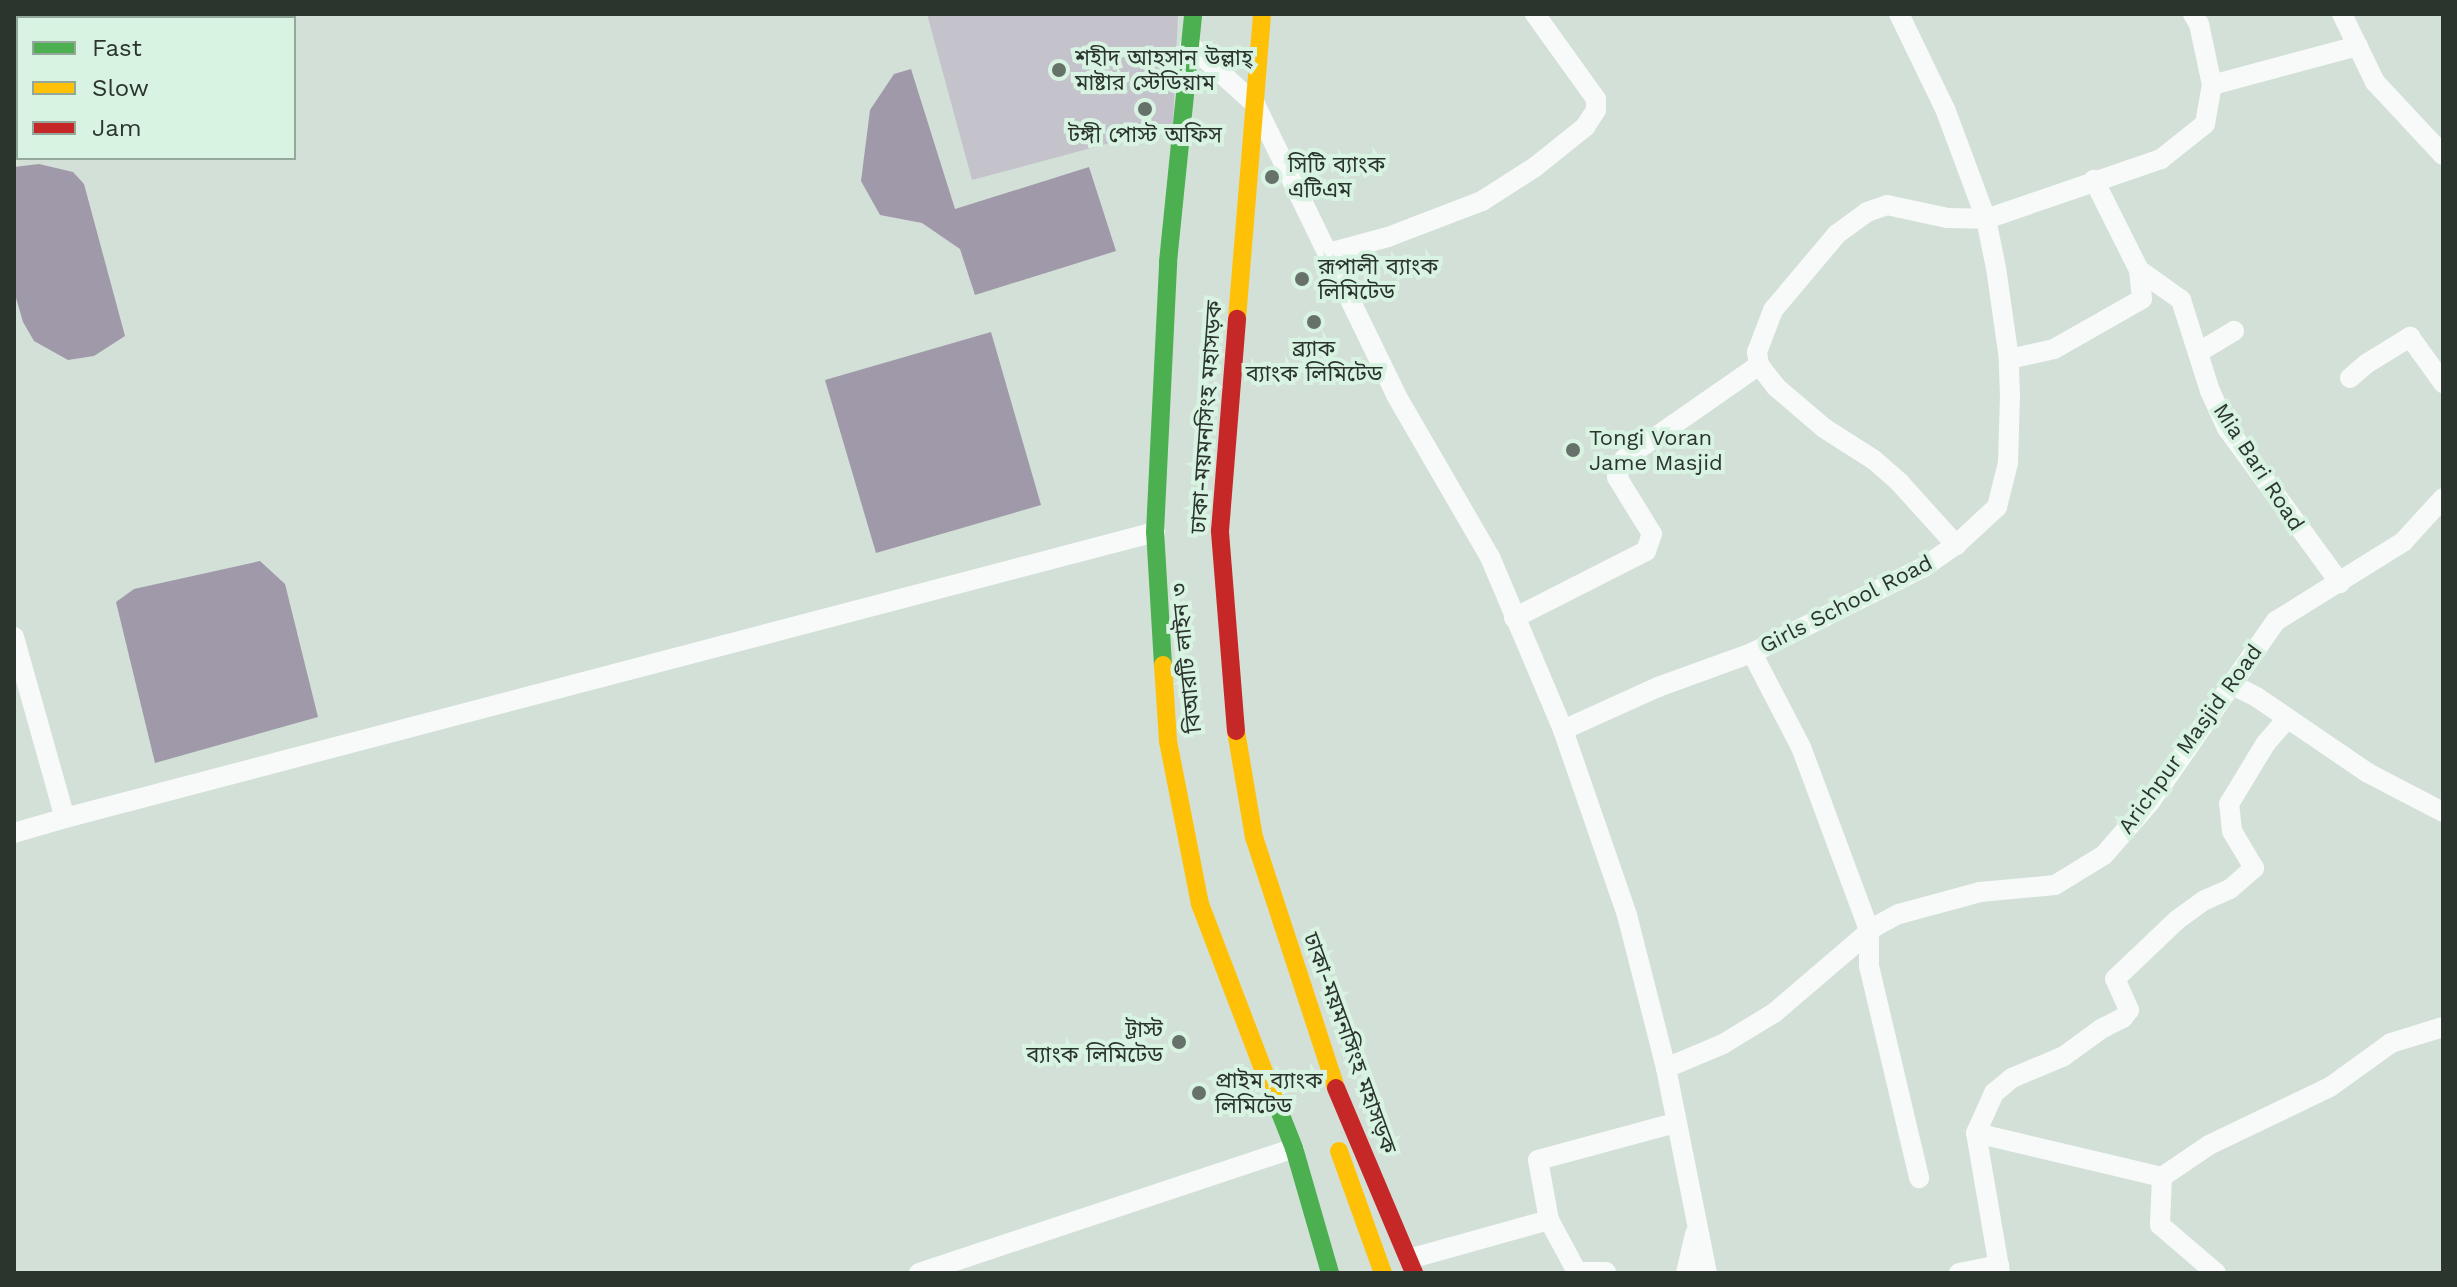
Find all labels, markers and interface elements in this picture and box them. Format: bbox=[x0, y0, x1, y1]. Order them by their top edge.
legend bbox=[16, 16, 296, 160]
text: Fast bbox=[92, 34, 142, 62]
place label: শহীদ আহসান উল্লাহ্‌ মাষ্টার স্টেডিয়াম bbox=[1075, 44, 1253, 96]
marker: শহীদ আহসান উল্লাহ্‌ মাষ্টার স্টেডিয়াম bbox=[1050, 61, 1068, 79]
text: Slow bbox=[92, 74, 149, 102]
marker: টঙ্গী পোস্ট অফিস bbox=[1136, 100, 1154, 118]
text: Jam bbox=[92, 114, 142, 142]
place label: টঙ্গী পোস্ট অফিস bbox=[1068, 122, 1222, 148]
place label: সিটি ব্যাংক এটিএম bbox=[1288, 151, 1385, 202]
marker: সিটি ব্যাংক এটিএম bbox=[1263, 168, 1281, 186]
place label: রূপালী ব্যাংক লিমিটেড bbox=[1318, 253, 1438, 304]
marker: রূপালী ব্যাংক লিমিটেড bbox=[1293, 270, 1311, 288]
street label: ঢাকা-ময়মনসিংহ মহাসড়ক bbox=[1185, 300, 1227, 534]
marker: ব্র্যাক ব্যাংক লিমিটেড bbox=[1305, 313, 1323, 331]
place label: ব্র্যাক ব্যাংক লিমিটেড bbox=[1246, 335, 1382, 386]
street label: Mia Bari Road bbox=[2208, 398, 2310, 536]
place label: Tongi Voran Jame Masjid bbox=[1589, 424, 1723, 476]
marker: Tongi Voran Jame Masjid bbox=[1564, 441, 1582, 459]
street label: Girls School Road bbox=[1755, 549, 1937, 659]
street label: বিআরটি লাইন ৩ bbox=[1165, 582, 1207, 734]
street label: Arichpur Masjid Road bbox=[2112, 639, 2268, 839]
street label: ঢাকা-ময়মনসিংহ মহাসড়ক bbox=[1298, 929, 1402, 1157]
place label: ট্রাস্ট ব্যাংক লিমিটেড bbox=[1026, 1016, 1163, 1068]
marker: ট্রাস্ট ব্যাংক লিমিটেড bbox=[1170, 1033, 1188, 1051]
place label: প্রাইম ব্যাংক লিমিটেড bbox=[1215, 1067, 1323, 1118]
marker: প্রাইম ব্যাংক লিমিটেড bbox=[1190, 1084, 1208, 1102]

